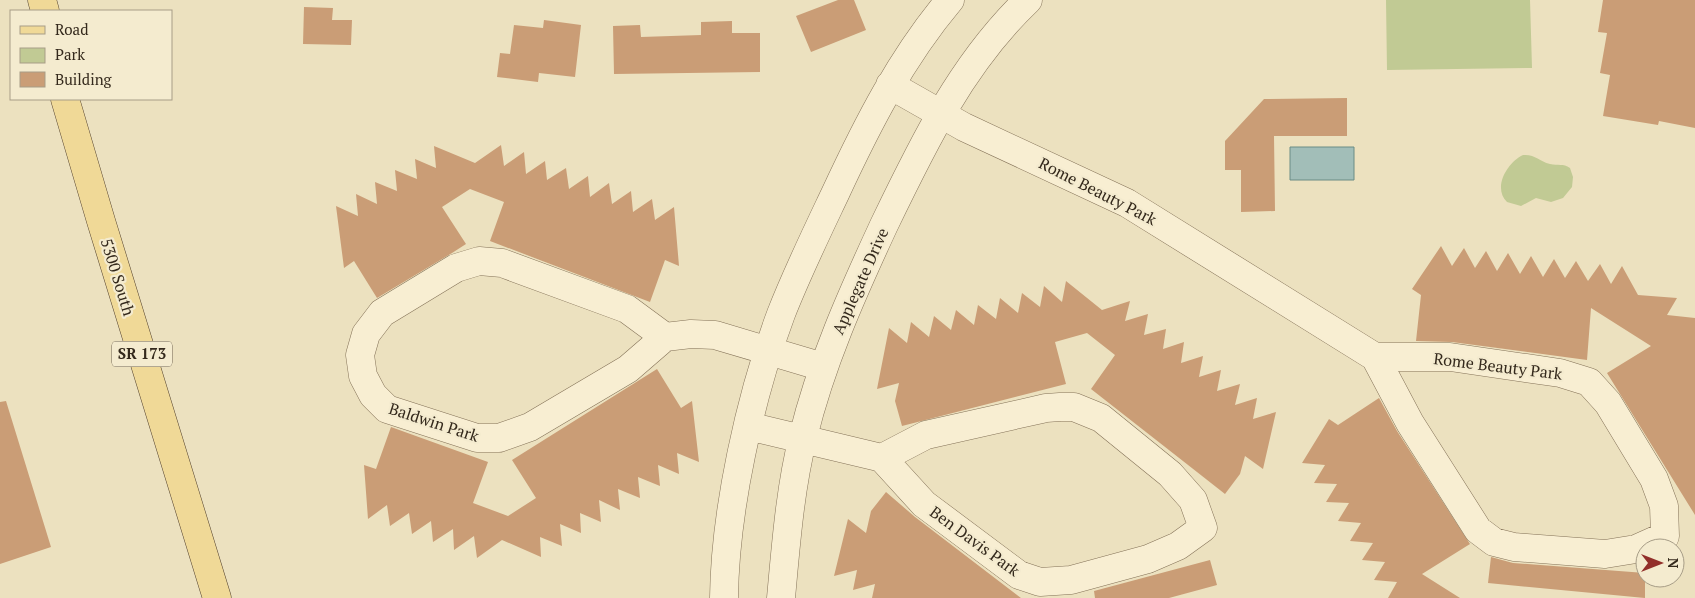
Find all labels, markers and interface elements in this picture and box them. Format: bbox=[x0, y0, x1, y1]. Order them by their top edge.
legend bbox=[10, 10, 172, 100]
text: Road bbox=[55, 19, 88, 39]
text: Park bbox=[55, 44, 85, 64]
text: Building bbox=[55, 69, 113, 89]
street label: Rome Beauty Park bbox=[1035, 152, 1161, 231]
street label: Applegate Drive bbox=[827, 224, 893, 338]
street label: 5300 South bbox=[96, 236, 140, 319]
road number: SR 173 bbox=[112, 342, 172, 366]
street label: Rome Beauty Park bbox=[1432, 347, 1564, 385]
street label: Baldwin Park bbox=[386, 397, 483, 447]
street label: Ben Davis Park bbox=[925, 501, 1025, 582]
north arrow bbox=[1635, 538, 1685, 588]
text: N bbox=[1664, 558, 1683, 569]

